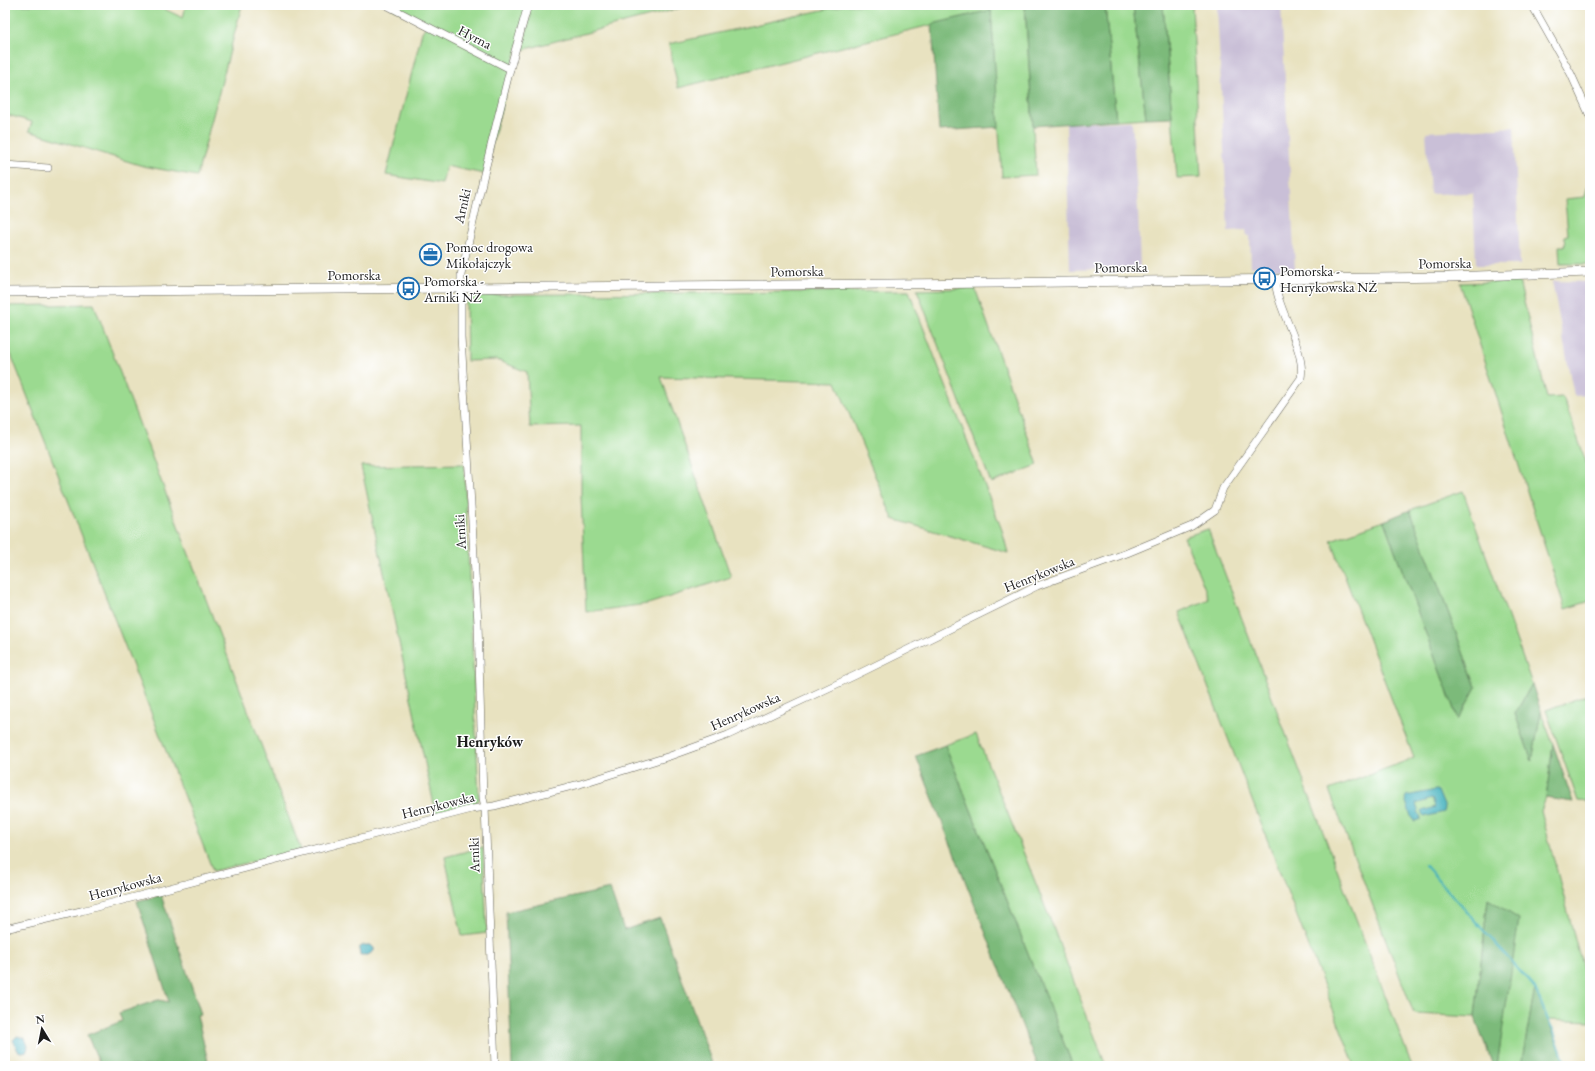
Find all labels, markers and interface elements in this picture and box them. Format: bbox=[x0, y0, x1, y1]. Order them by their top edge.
street label: Hyrna bbox=[455, 21, 495, 53]
street label: Arniki bbox=[449, 186, 475, 226]
place label: Pomoc drogowa Mikołajczyk bbox=[446, 238, 533, 272]
office icon: Pomoc drogowa Mikołajczyk bbox=[417, 242, 443, 268]
street label: Pomorska bbox=[1418, 254, 1472, 272]
street label: Pomorska bbox=[1094, 258, 1148, 276]
street label: Pomorska bbox=[770, 262, 824, 280]
place label: Pomorska - Henrykowska NŻ bbox=[1280, 262, 1377, 296]
street label: Pomorska bbox=[327, 266, 381, 284]
bus stop icon: Pomorska - Henrykowska NŻ bbox=[1251, 266, 1277, 292]
place label: Pomorska - Arniki NŻ bbox=[423, 272, 484, 306]
bus stop icon: Pomorska - Arniki NŻ bbox=[395, 276, 421, 302]
street label: Arniki bbox=[450, 513, 470, 551]
street label: Henrykowska bbox=[1001, 552, 1077, 596]
street label: Henrykowska bbox=[707, 687, 783, 734]
district label: Henryków bbox=[457, 732, 524, 751]
street label: Henrykowska bbox=[400, 787, 477, 823]
street label: Arniki bbox=[464, 837, 484, 874]
street label: Henrykowska bbox=[87, 868, 164, 904]
north arrow bbox=[22, 1009, 62, 1049]
text: N bbox=[35, 1011, 46, 1027]

